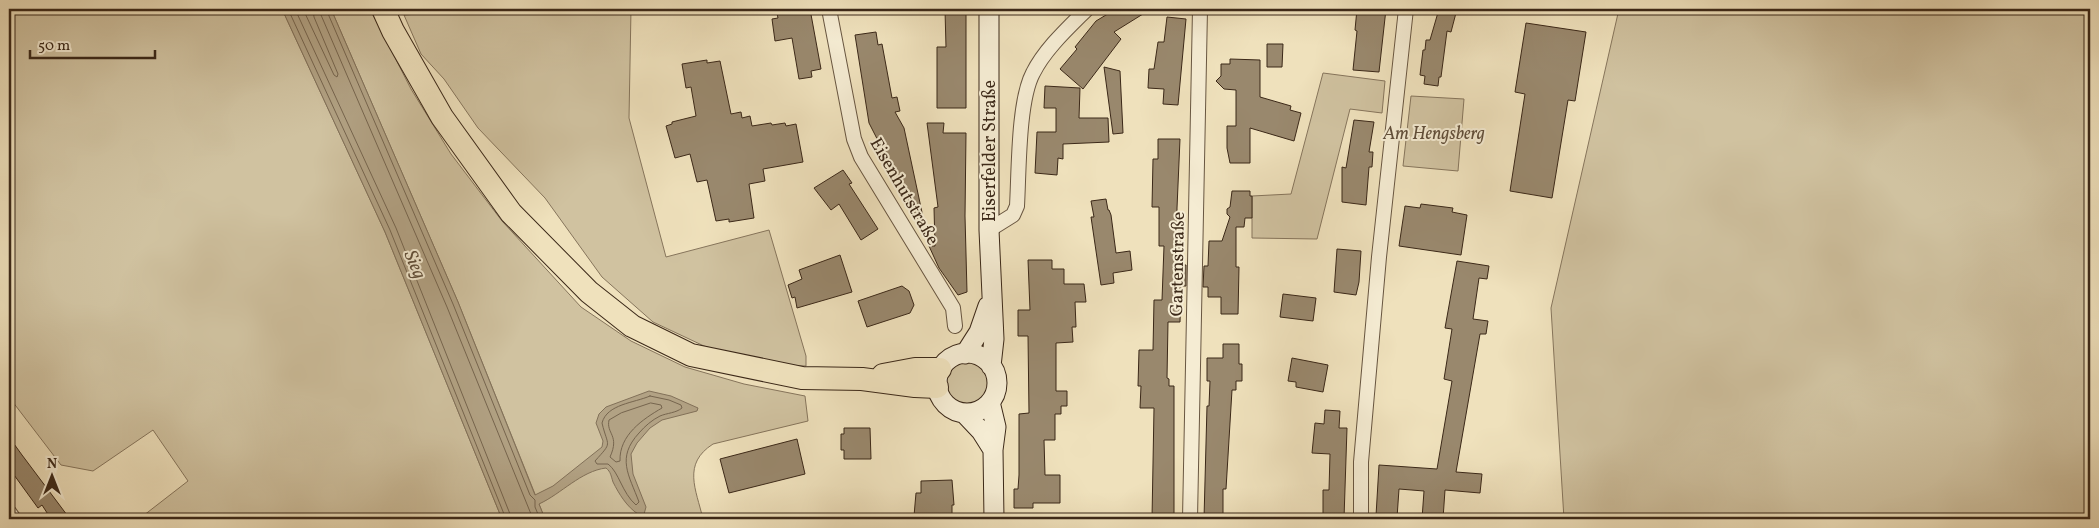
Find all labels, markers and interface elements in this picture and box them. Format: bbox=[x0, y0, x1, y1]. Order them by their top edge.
scale bar bbox=[30, 28, 155, 60]
text: 50 m bbox=[38, 36, 70, 57]
street label: Eiserfelder Straße bbox=[978, 80, 1003, 222]
park label: Am Hengsberg bbox=[1382, 122, 1485, 147]
street label: Eisenhutstraße bbox=[863, 133, 945, 250]
street label: Gartenstraße bbox=[1165, 211, 1192, 317]
water label: Sieg bbox=[397, 246, 432, 283]
north arrow bbox=[28, 450, 78, 500]
text: N bbox=[47, 455, 57, 474]

